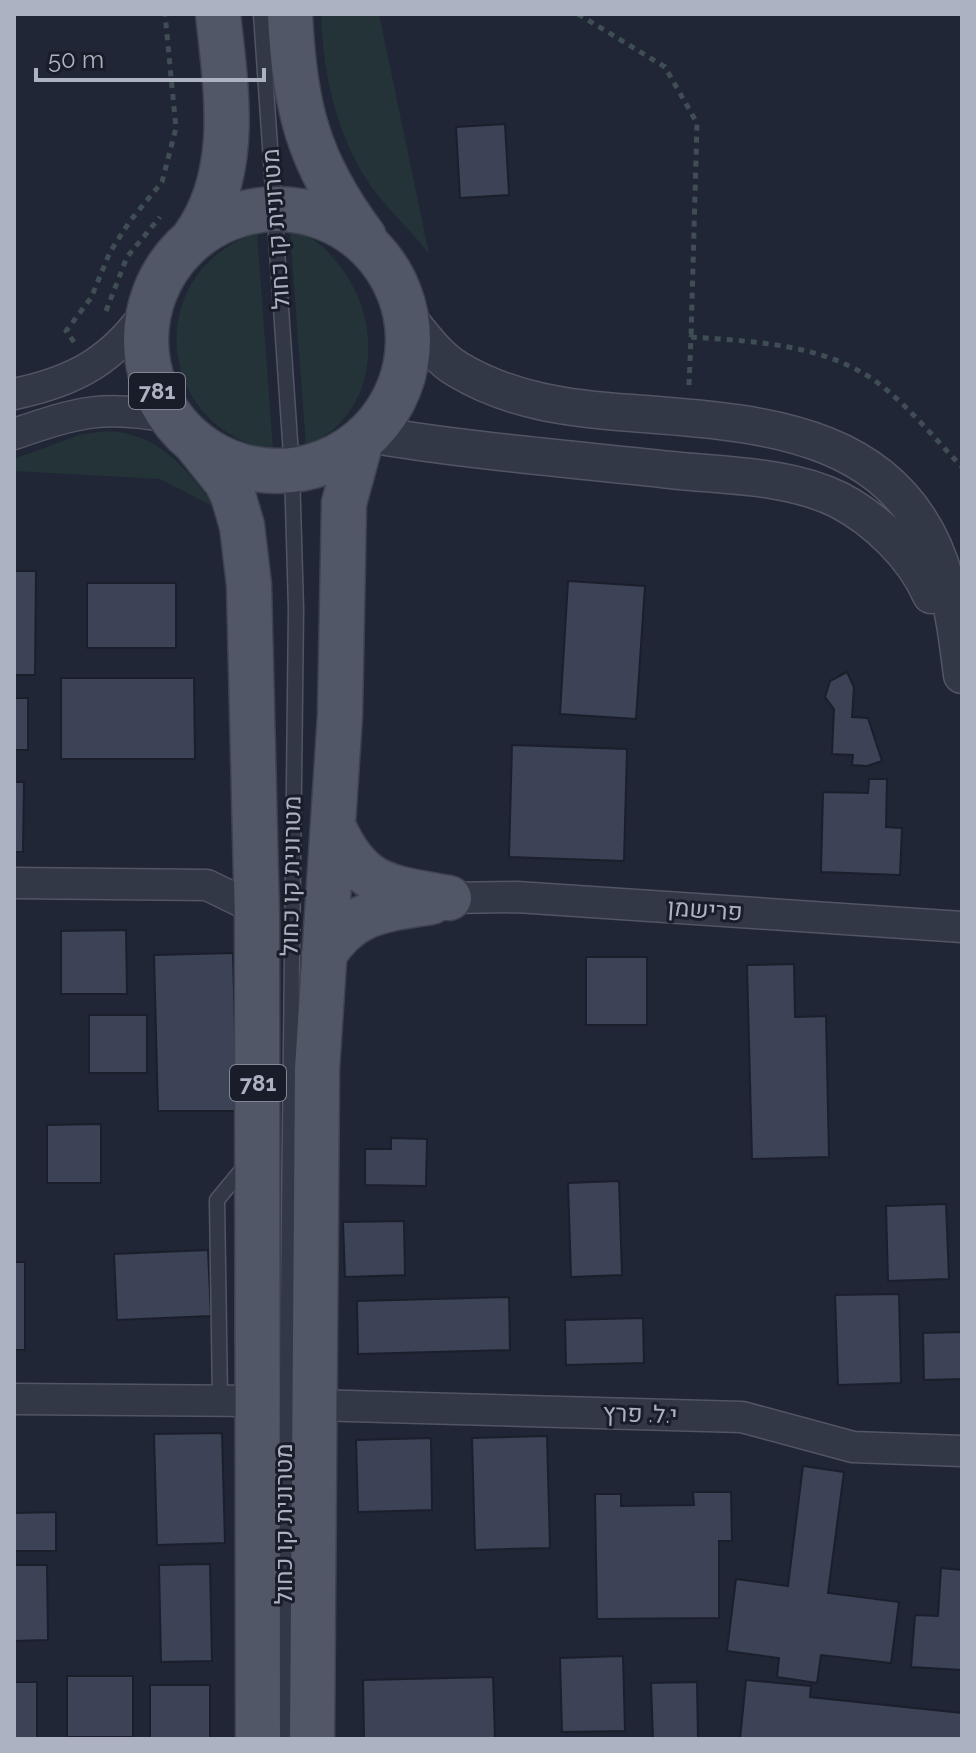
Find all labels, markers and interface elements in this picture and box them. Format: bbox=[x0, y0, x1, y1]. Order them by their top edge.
scale bar bbox=[36, 32, 264, 82]
text: 50 m bbox=[48, 45, 104, 74]
street label: מטרונית קו כחול bbox=[255, 148, 296, 310]
road number: 781 bbox=[129, 373, 185, 409]
street label: מטרונית קו כחול bbox=[275, 795, 306, 957]
street label: פרישמן bbox=[666, 892, 744, 927]
road number: 781 bbox=[230, 1065, 286, 1101]
street label: י.ל. פרץ bbox=[602, 1398, 678, 1429]
street label: מטרונית קו כחול bbox=[269, 1444, 298, 1604]

